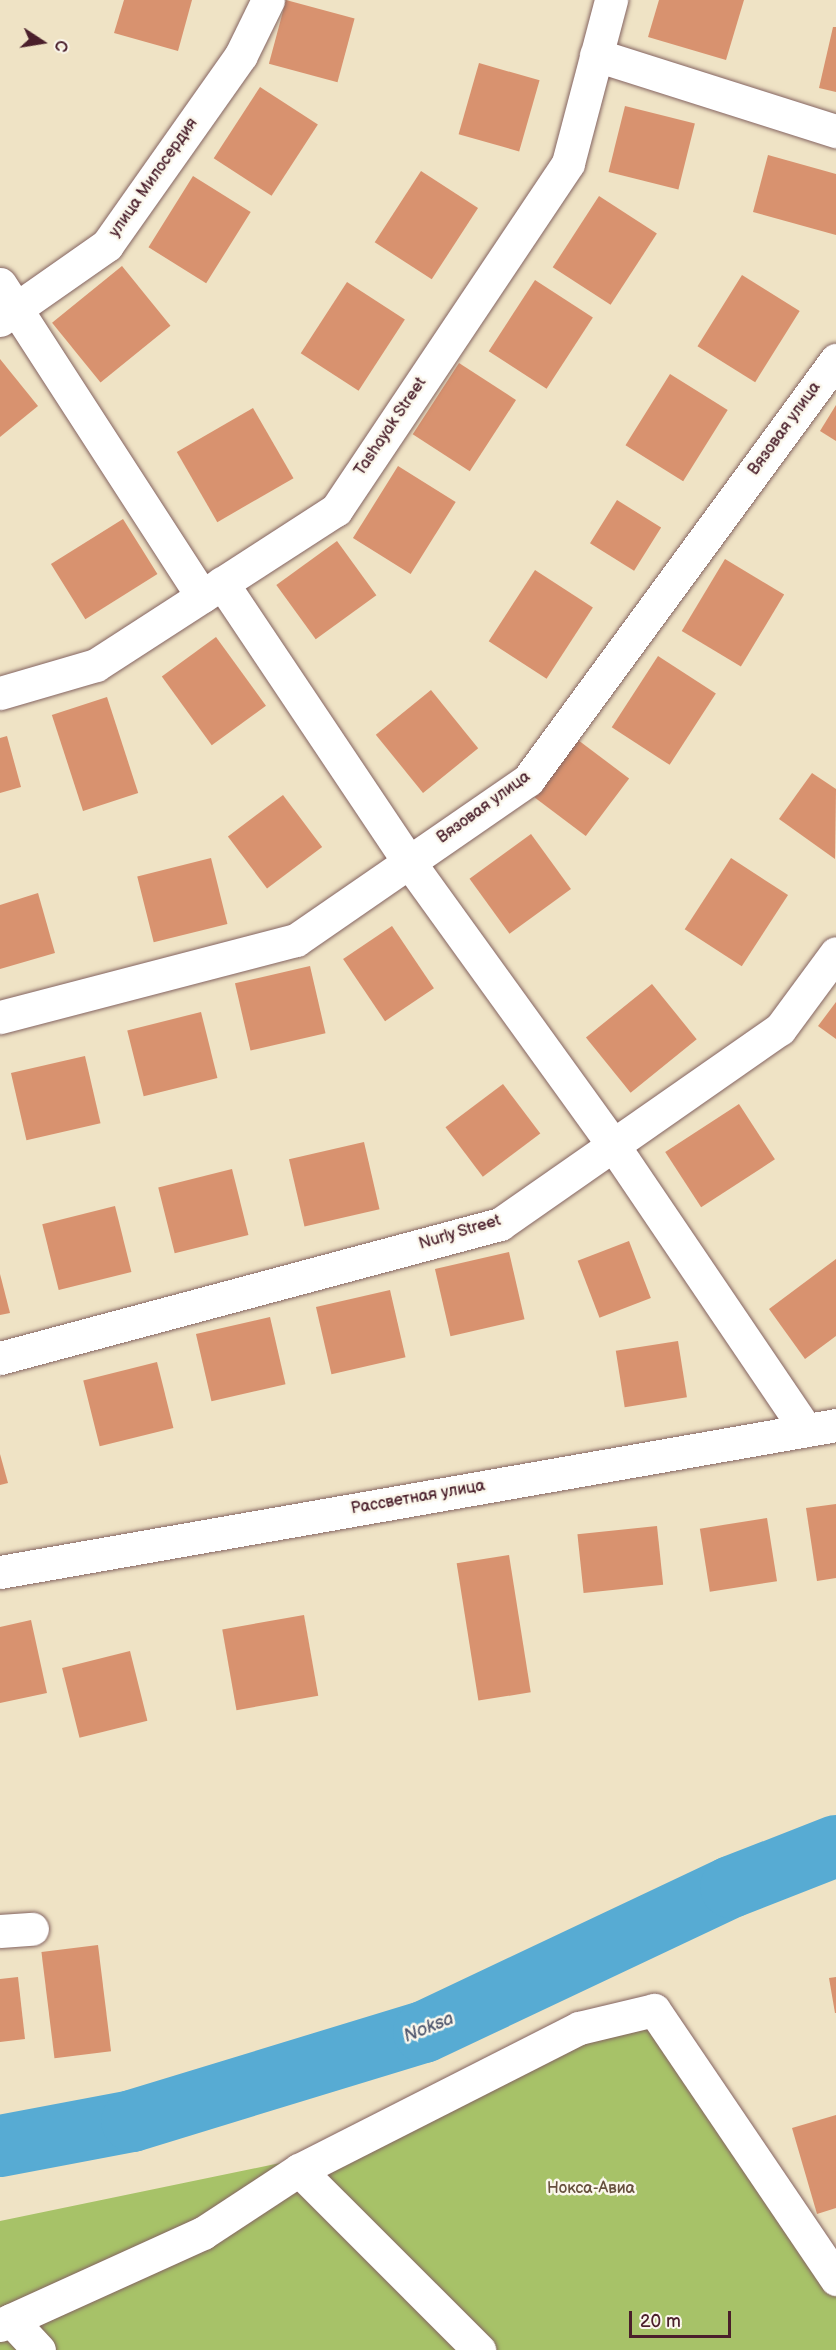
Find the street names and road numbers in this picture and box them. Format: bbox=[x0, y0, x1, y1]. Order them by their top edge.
street label: улица Милосердия bbox=[106, 115, 202, 241]
street label: Tashayak Street bbox=[351, 374, 431, 480]
street label: Вязовая улица bbox=[745, 379, 825, 479]
street label: Вязовая улица bbox=[434, 768, 534, 848]
street label: Nurly Street bbox=[416, 1211, 504, 1255]
street label: Рассветная улица bbox=[349, 1477, 487, 1519]

